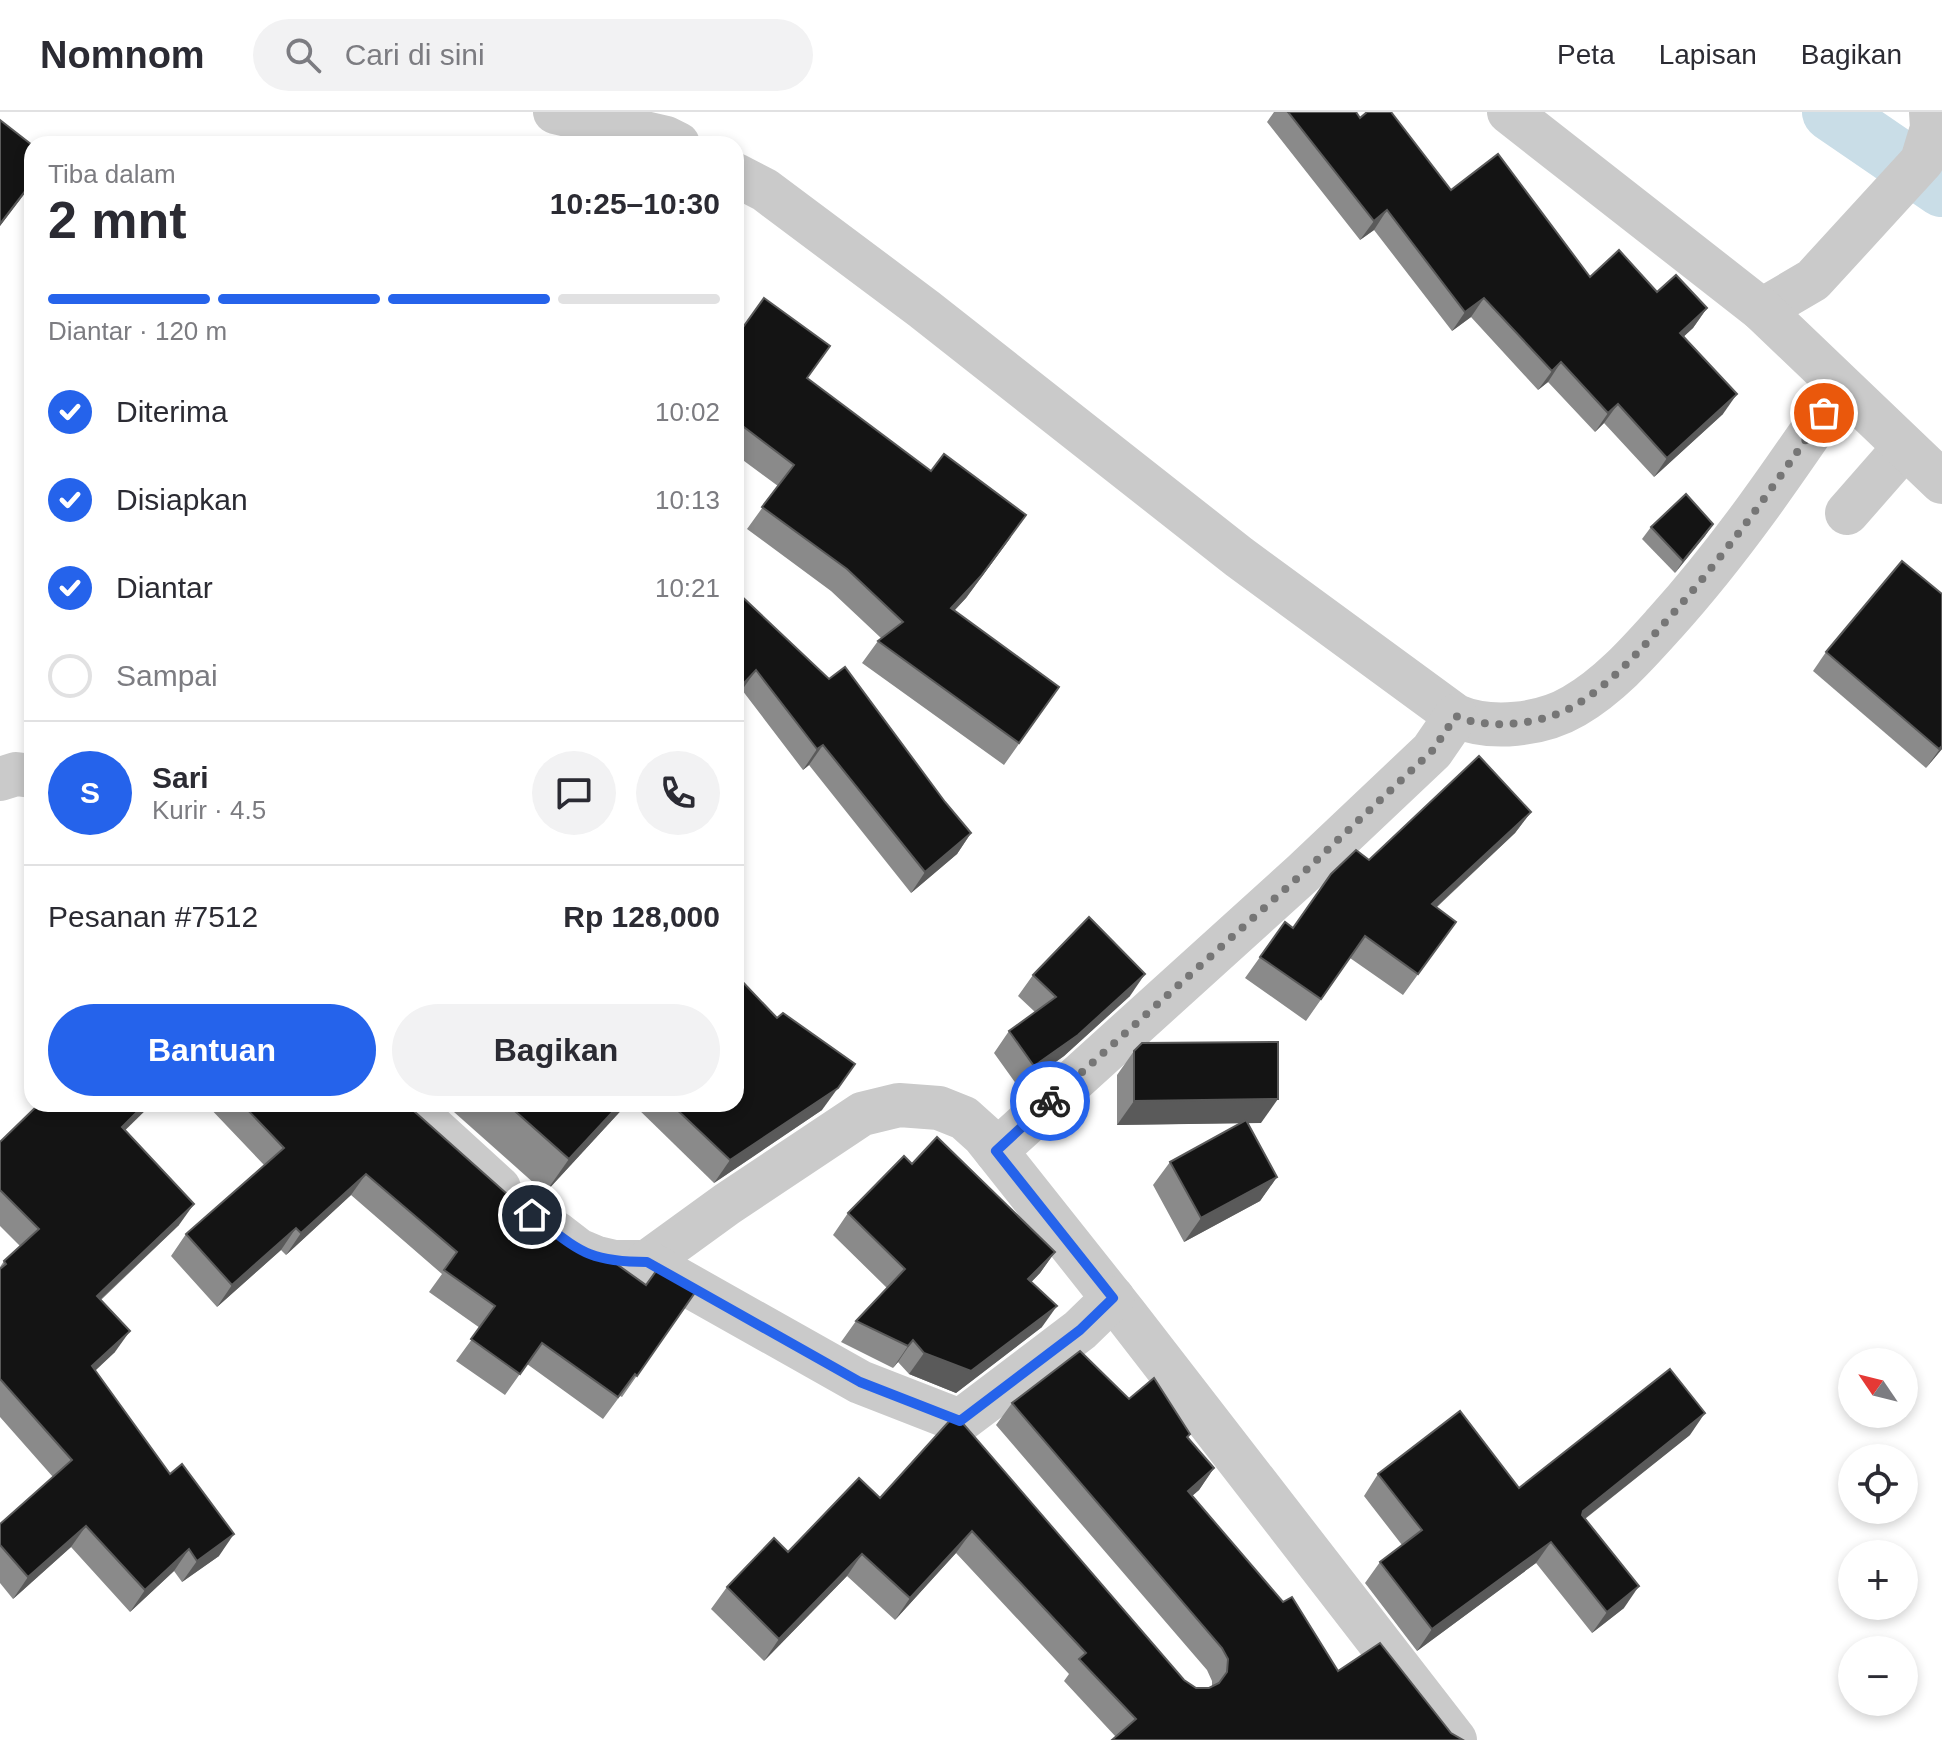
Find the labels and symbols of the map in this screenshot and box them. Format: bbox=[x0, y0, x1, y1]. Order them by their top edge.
pin bbox=[1790, 379, 1858, 447]
courier bbox=[1010, 1061, 1090, 1141]
pin bbox=[498, 1181, 566, 1249]
north arrow bbox=[1838, 1348, 1918, 1428]

